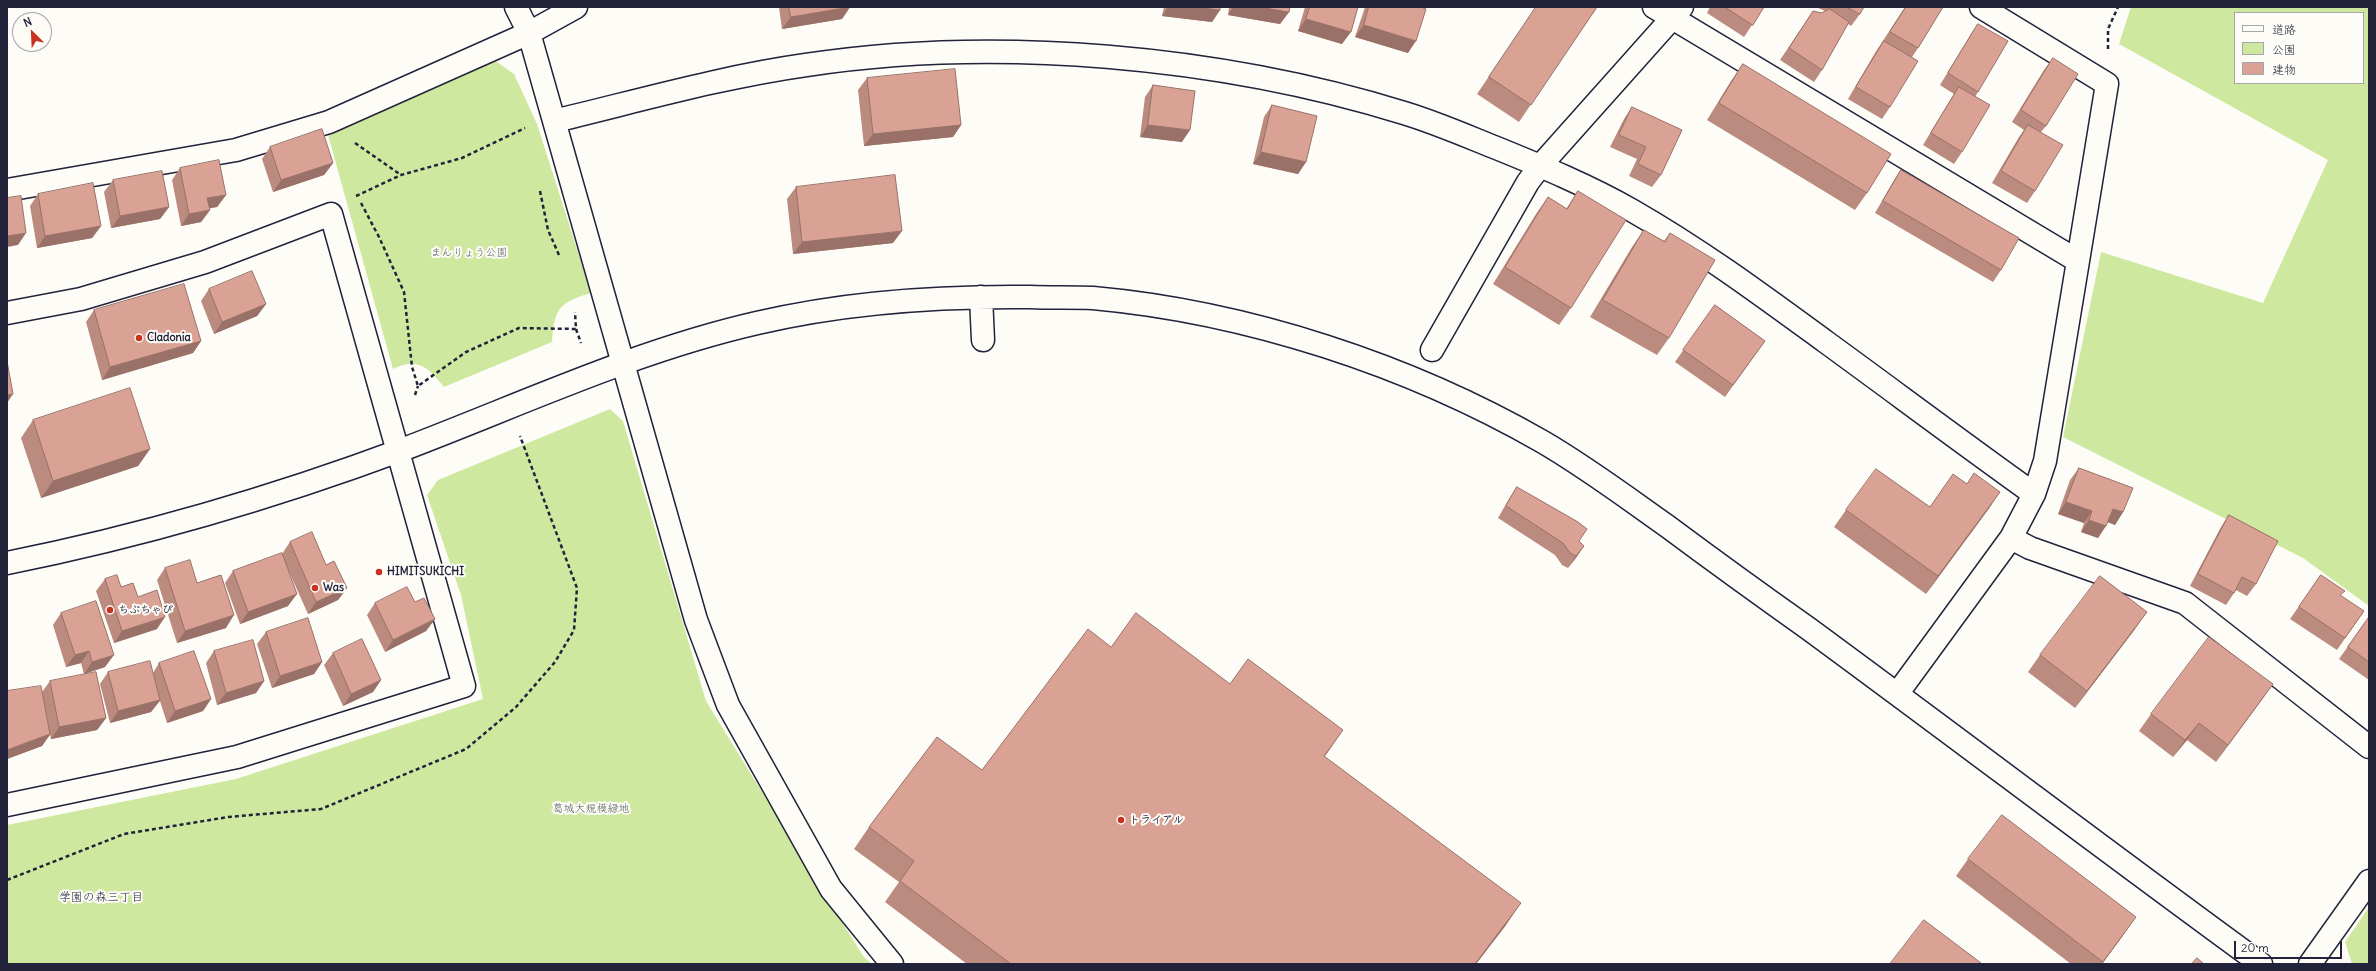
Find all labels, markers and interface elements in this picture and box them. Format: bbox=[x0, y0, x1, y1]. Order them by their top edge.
north arrow bbox=[12, 12, 52, 52]
legend bbox=[2234, 12, 2364, 84]
text: N bbox=[21, 14, 34, 30]
text: 道路 bbox=[2272, 22, 2296, 37]
text: 公園 bbox=[2272, 42, 2296, 57]
text: 建物 bbox=[2272, 62, 2296, 77]
park label: まんりょう公園 bbox=[431, 246, 507, 260]
place label: Cladonia bbox=[147, 331, 191, 345]
marker: Cladonia bbox=[134, 333, 144, 343]
place label: HIMITSUKICHI bbox=[387, 565, 464, 579]
marker: HIMITSUKICHI bbox=[374, 567, 384, 577]
place label: Was bbox=[323, 581, 344, 595]
marker: Was bbox=[310, 583, 320, 593]
place label: ちぷちゃぴ bbox=[118, 603, 173, 617]
marker: ちぷちゃぴ bbox=[105, 605, 115, 615]
park label: 葛城大規模緑地 bbox=[553, 802, 629, 816]
place label: トライアル bbox=[1129, 813, 1184, 827]
marker: トライアル bbox=[1116, 815, 1126, 825]
district label: 学園の森三丁目 bbox=[59, 891, 143, 905]
scale bar bbox=[2236, 933, 2344, 959]
text: 20 m bbox=[2241, 940, 2269, 955]

